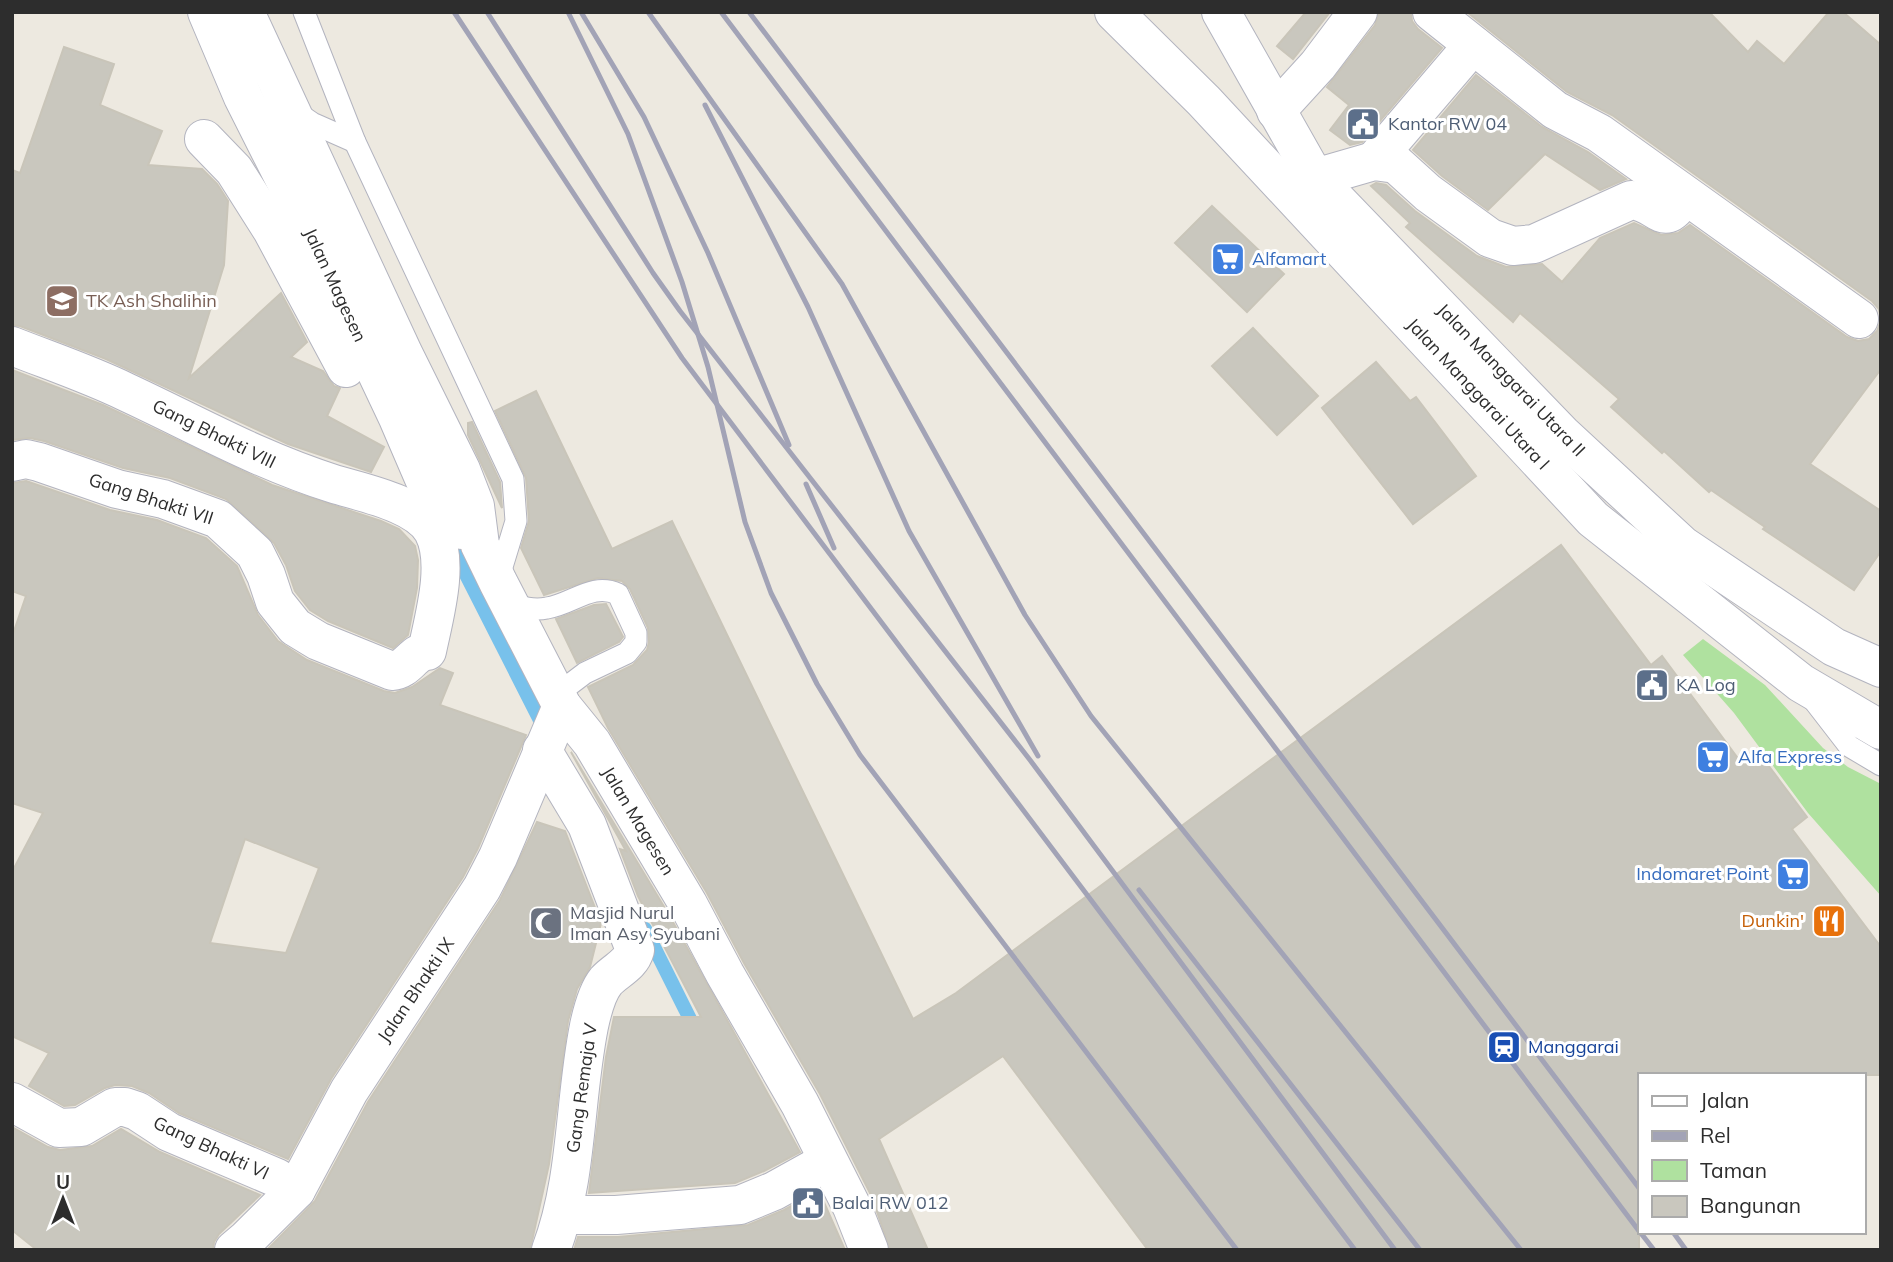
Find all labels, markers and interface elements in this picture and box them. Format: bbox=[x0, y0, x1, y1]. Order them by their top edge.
public building icon: Kantor RW 04 bbox=[1344, 105, 1382, 143]
place label: Kantor RW 04 bbox=[1388, 112, 1507, 135]
street label: Jalan Magesen bbox=[299, 224, 372, 345]
supermarket icon: Alfamart bbox=[1209, 240, 1247, 278]
place label: Alfamart bbox=[1252, 247, 1326, 270]
school or university icon: TK Ash Shalihin bbox=[43, 282, 81, 320]
place label: TK Ash Shalihin bbox=[86, 289, 217, 312]
street label: Jalan Manggarai Utara II bbox=[1432, 299, 1590, 461]
street label: Jalan Manggarai Utara I bbox=[1402, 314, 1554, 474]
street label: Gang Bhakti VIII bbox=[149, 394, 280, 473]
street label: Gang Bhakti VII bbox=[86, 468, 216, 530]
public building icon: KA Log bbox=[1633, 666, 1671, 704]
place label: KA Log bbox=[1676, 673, 1736, 696]
supermarket icon: Alfa Express bbox=[1694, 738, 1732, 776]
place label: Alfa Express bbox=[1738, 745, 1842, 768]
street label: Jalan Magesen bbox=[597, 762, 680, 879]
supermarket icon: Indomaret Point bbox=[1774, 855, 1812, 893]
place label: Indomaret Point bbox=[1636, 862, 1769, 885]
place label: Masjid Nurul Iman Asy Syubani bbox=[570, 901, 720, 945]
restaurant icon: Dunkin' bbox=[1810, 902, 1848, 940]
mosque icon: Masjid Nurul Iman Asy Syubani bbox=[527, 904, 565, 942]
place label: Dunkin' bbox=[1742, 909, 1804, 932]
street label: Jalan Bhakti IX bbox=[372, 933, 459, 1046]
street label: Gang Remaja V bbox=[561, 1021, 602, 1154]
station icon: Manggarai bbox=[1485, 1028, 1523, 1066]
place label: Manggarai bbox=[1528, 1035, 1619, 1058]
legend bbox=[1638, 1073, 1865, 1234]
text: Jalan bbox=[1700, 1087, 1749, 1113]
street label: Gang Bhakti VI bbox=[150, 1111, 273, 1184]
text: Rel bbox=[1700, 1122, 1731, 1148]
text: Taman bbox=[1700, 1157, 1767, 1183]
north arrow bbox=[28, 1164, 98, 1234]
text: U bbox=[56, 1170, 70, 1194]
public building icon: Balai RW 012 bbox=[789, 1184, 827, 1222]
place label: Balai RW 012 bbox=[832, 1191, 948, 1214]
text: Bangunan bbox=[1700, 1192, 1801, 1218]

